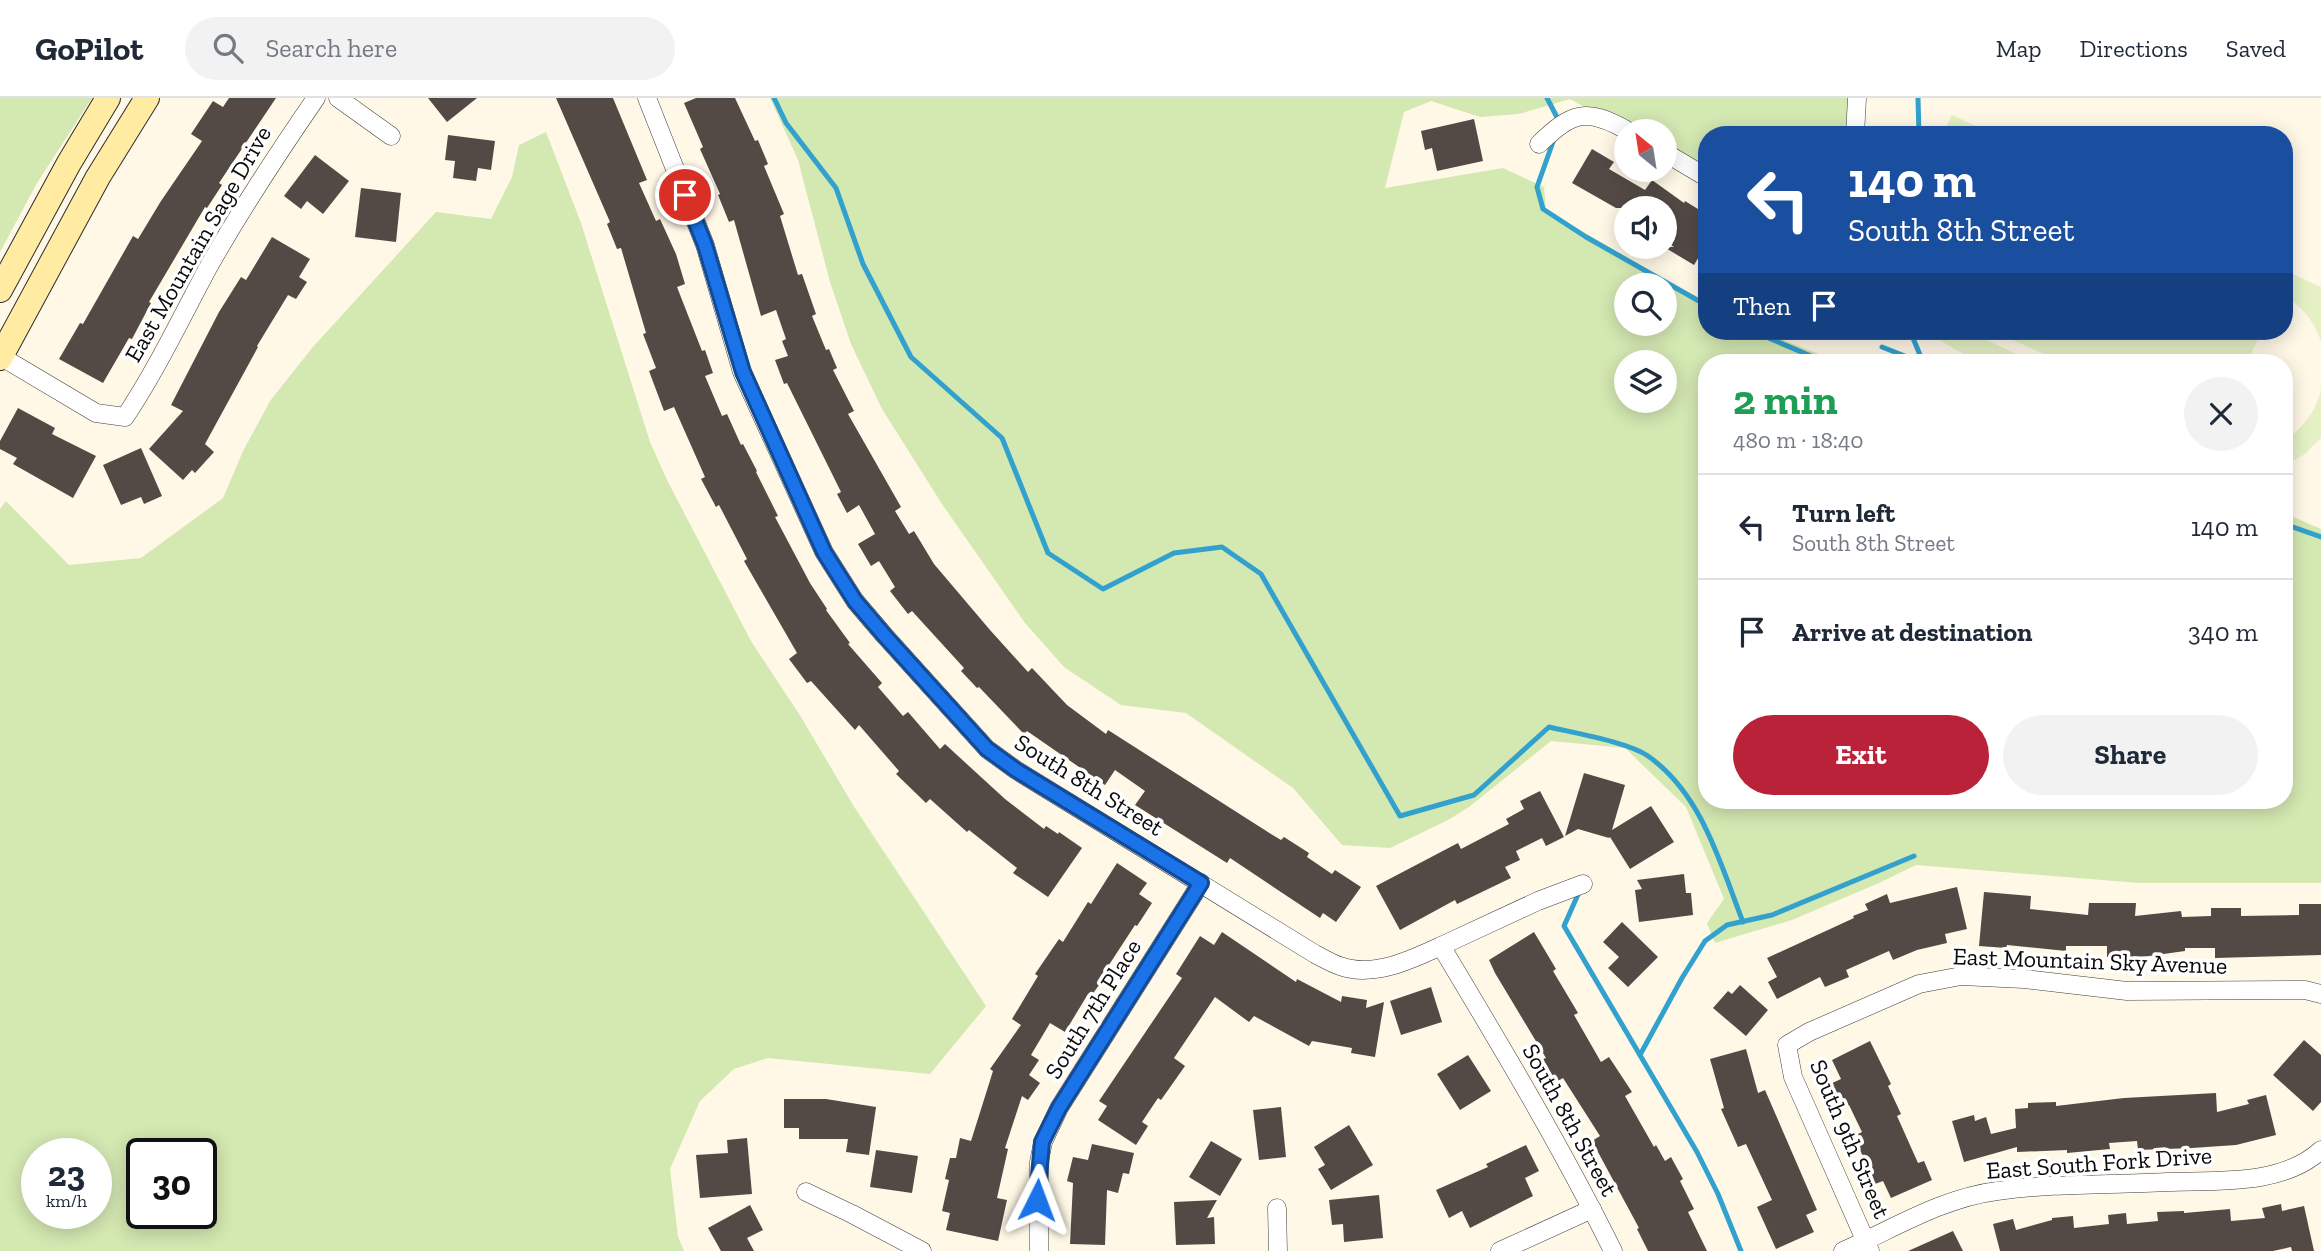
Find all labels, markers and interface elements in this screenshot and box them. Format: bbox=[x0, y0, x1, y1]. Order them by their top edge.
search box bbox=[185, 17, 675, 80]
text: GoPilot bbox=[35, 29, 143, 68]
icon: search bbox=[209, 29, 247, 67]
text: Search here bbox=[265, 32, 397, 64]
text: Map bbox=[1996, 34, 2042, 63]
text: Directions bbox=[2080, 34, 2188, 63]
text: Saved bbox=[2226, 34, 2286, 63]
north arrow bbox=[1614, 119, 1676, 182]
map controls bbox=[1614, 119, 1677, 413]
street label: East Mountain Sage Drive bbox=[118, 120, 277, 367]
text: 140 m bbox=[1848, 151, 1976, 210]
icon: left bbox=[1733, 154, 1824, 245]
pin bbox=[655, 165, 715, 225]
icon: arrive bbox=[666, 176, 704, 214]
button: sound bbox=[1614, 196, 1677, 259]
text: South 8th Street bbox=[1848, 211, 2074, 249]
button: search bbox=[1614, 273, 1677, 336]
icon: arrive bbox=[1805, 287, 1843, 325]
text: Then bbox=[1733, 290, 1791, 322]
button: layers bbox=[1614, 350, 1677, 413]
text: 2 min bbox=[1733, 374, 1838, 425]
button: close bbox=[2184, 377, 2258, 451]
text: 480 m · 18:40 bbox=[1733, 426, 1864, 454]
text: Turn left bbox=[1792, 497, 1895, 529]
icon: left bbox=[1733, 508, 1771, 546]
text: 140 m bbox=[2191, 511, 2258, 543]
text: South 8th Street bbox=[1792, 529, 1955, 557]
icon: arrive bbox=[1733, 613, 1771, 651]
text: Arrive at destination bbox=[1792, 616, 2032, 648]
text: 340 m bbox=[2188, 616, 2258, 648]
button: Exit bbox=[1733, 715, 1989, 795]
button: Share bbox=[2003, 715, 2258, 795]
street label: South 8th Street bbox=[1010, 727, 1169, 842]
street label: South 7th Place bbox=[1038, 934, 1147, 1084]
street label: East Mountain Sky Avenue bbox=[1952, 941, 2228, 980]
street label: South 8th Street bbox=[1517, 1038, 1624, 1201]
street label: South 9th Street bbox=[1804, 1055, 1897, 1223]
speed limit sign: 30 bbox=[126, 1138, 217, 1229]
street label: East South Fork Drive bbox=[1985, 1140, 2213, 1185]
text: 23 bbox=[48, 1153, 85, 1195]
position arrow bbox=[1000, 1163, 1074, 1237]
text: km/h bbox=[46, 1190, 87, 1212]

